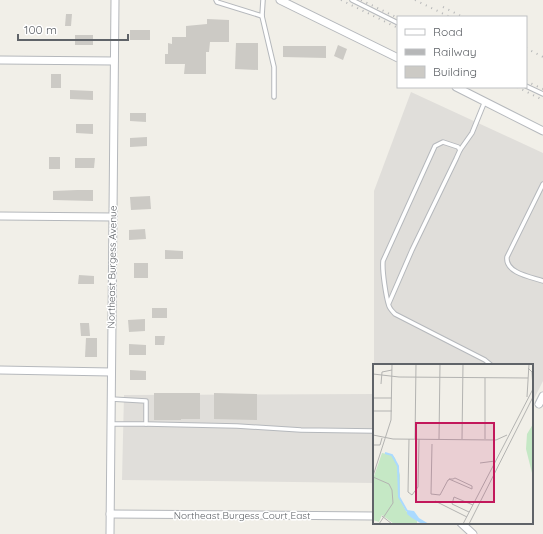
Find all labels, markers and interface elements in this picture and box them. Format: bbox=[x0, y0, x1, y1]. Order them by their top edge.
scale bar bbox=[18, 16, 128, 42]
legend bbox=[397, 16, 527, 88]
text: 100 m bbox=[24, 22, 57, 37]
text: Road bbox=[433, 24, 463, 39]
text: Railway bbox=[433, 44, 477, 59]
text: Building bbox=[433, 64, 477, 79]
street label: Northeast Burgess Avenue bbox=[104, 205, 120, 328]
inset map bbox=[373, 364, 533, 524]
street label: Northeast Burgess Court East bbox=[174, 509, 311, 522]

